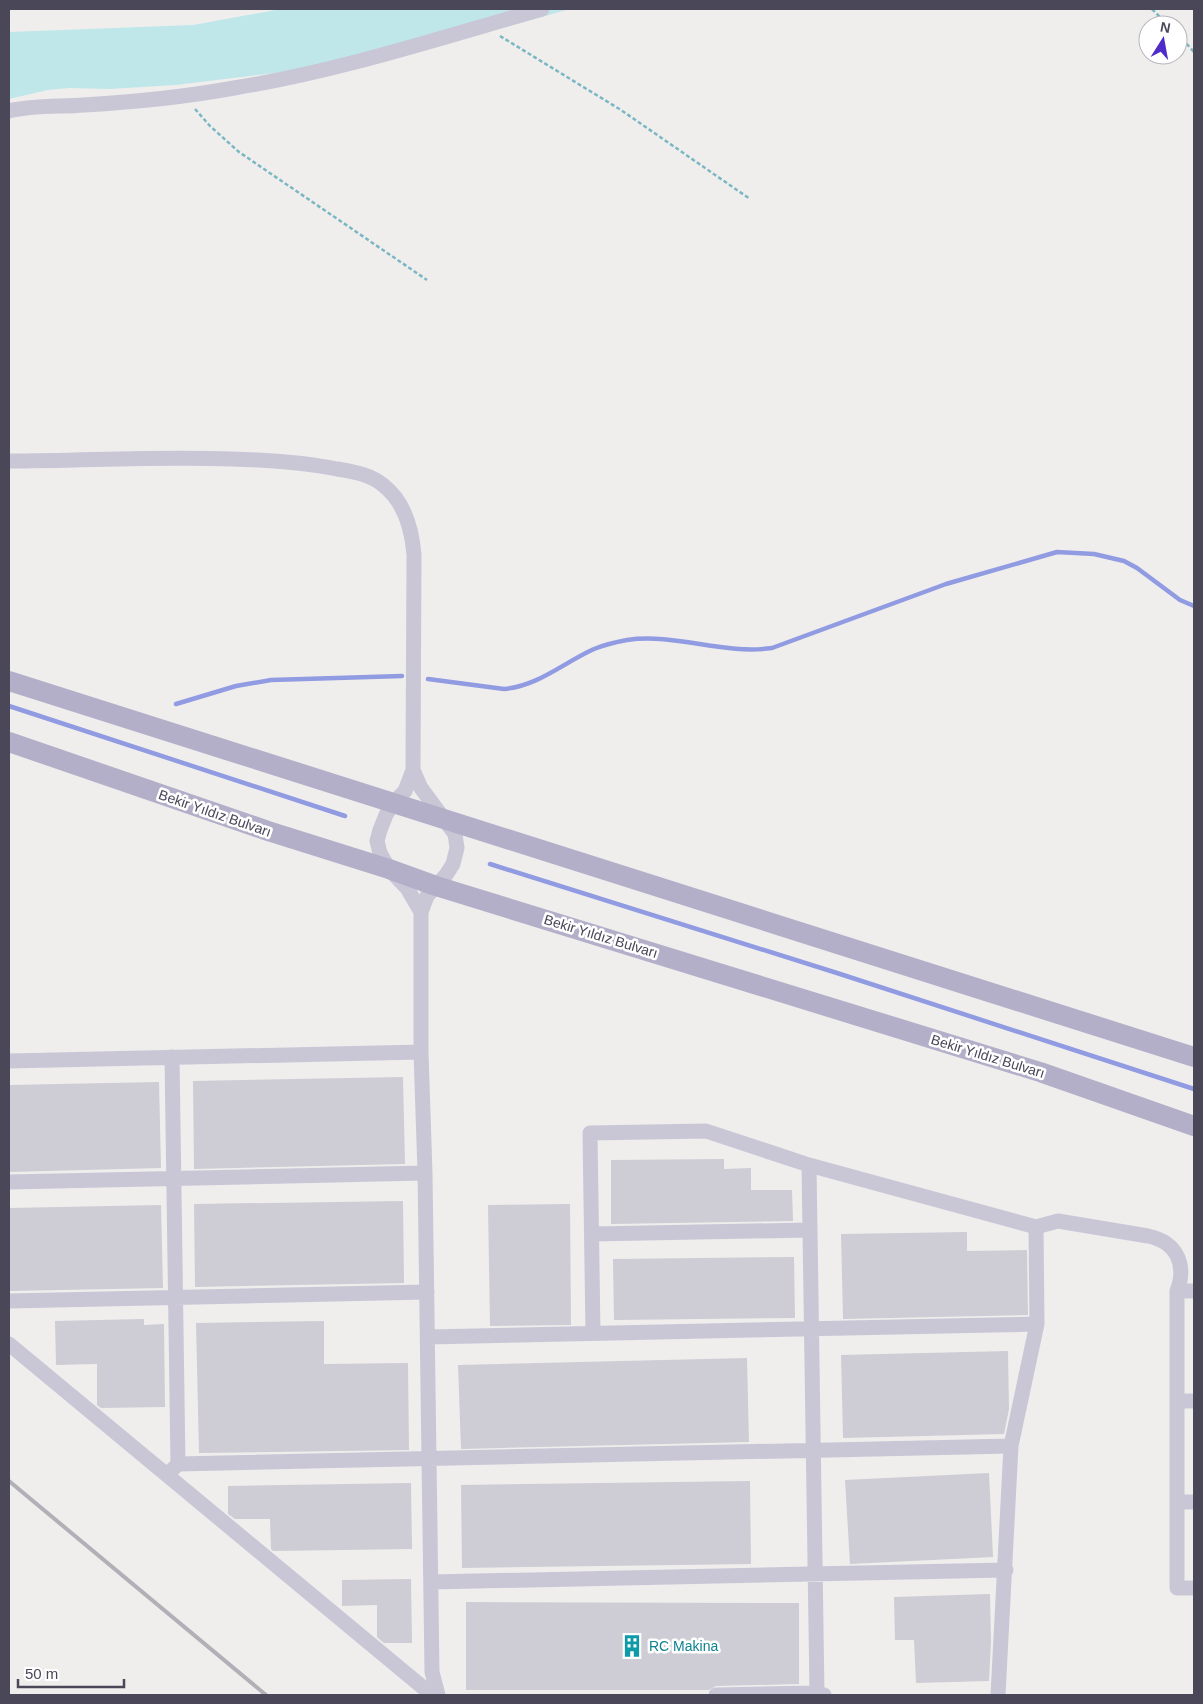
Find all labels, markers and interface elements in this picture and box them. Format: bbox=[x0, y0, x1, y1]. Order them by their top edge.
north arrow bbox=[1138, 15, 1188, 65]
text: N bbox=[1159, 18, 1172, 36]
street label: Bekir Yıldız Bulvarı bbox=[157, 786, 273, 840]
street label: Bekir Yıldız Bulvarı bbox=[542, 911, 660, 961]
street label: Bekir Yıldız Bulvarı bbox=[929, 1031, 1047, 1081]
building icon: RC Makina bbox=[619, 1633, 645, 1659]
place label: RC Makina bbox=[649, 1638, 718, 1654]
scale bar bbox=[18, 1656, 124, 1688]
text: 50 m bbox=[25, 1665, 58, 1682]

